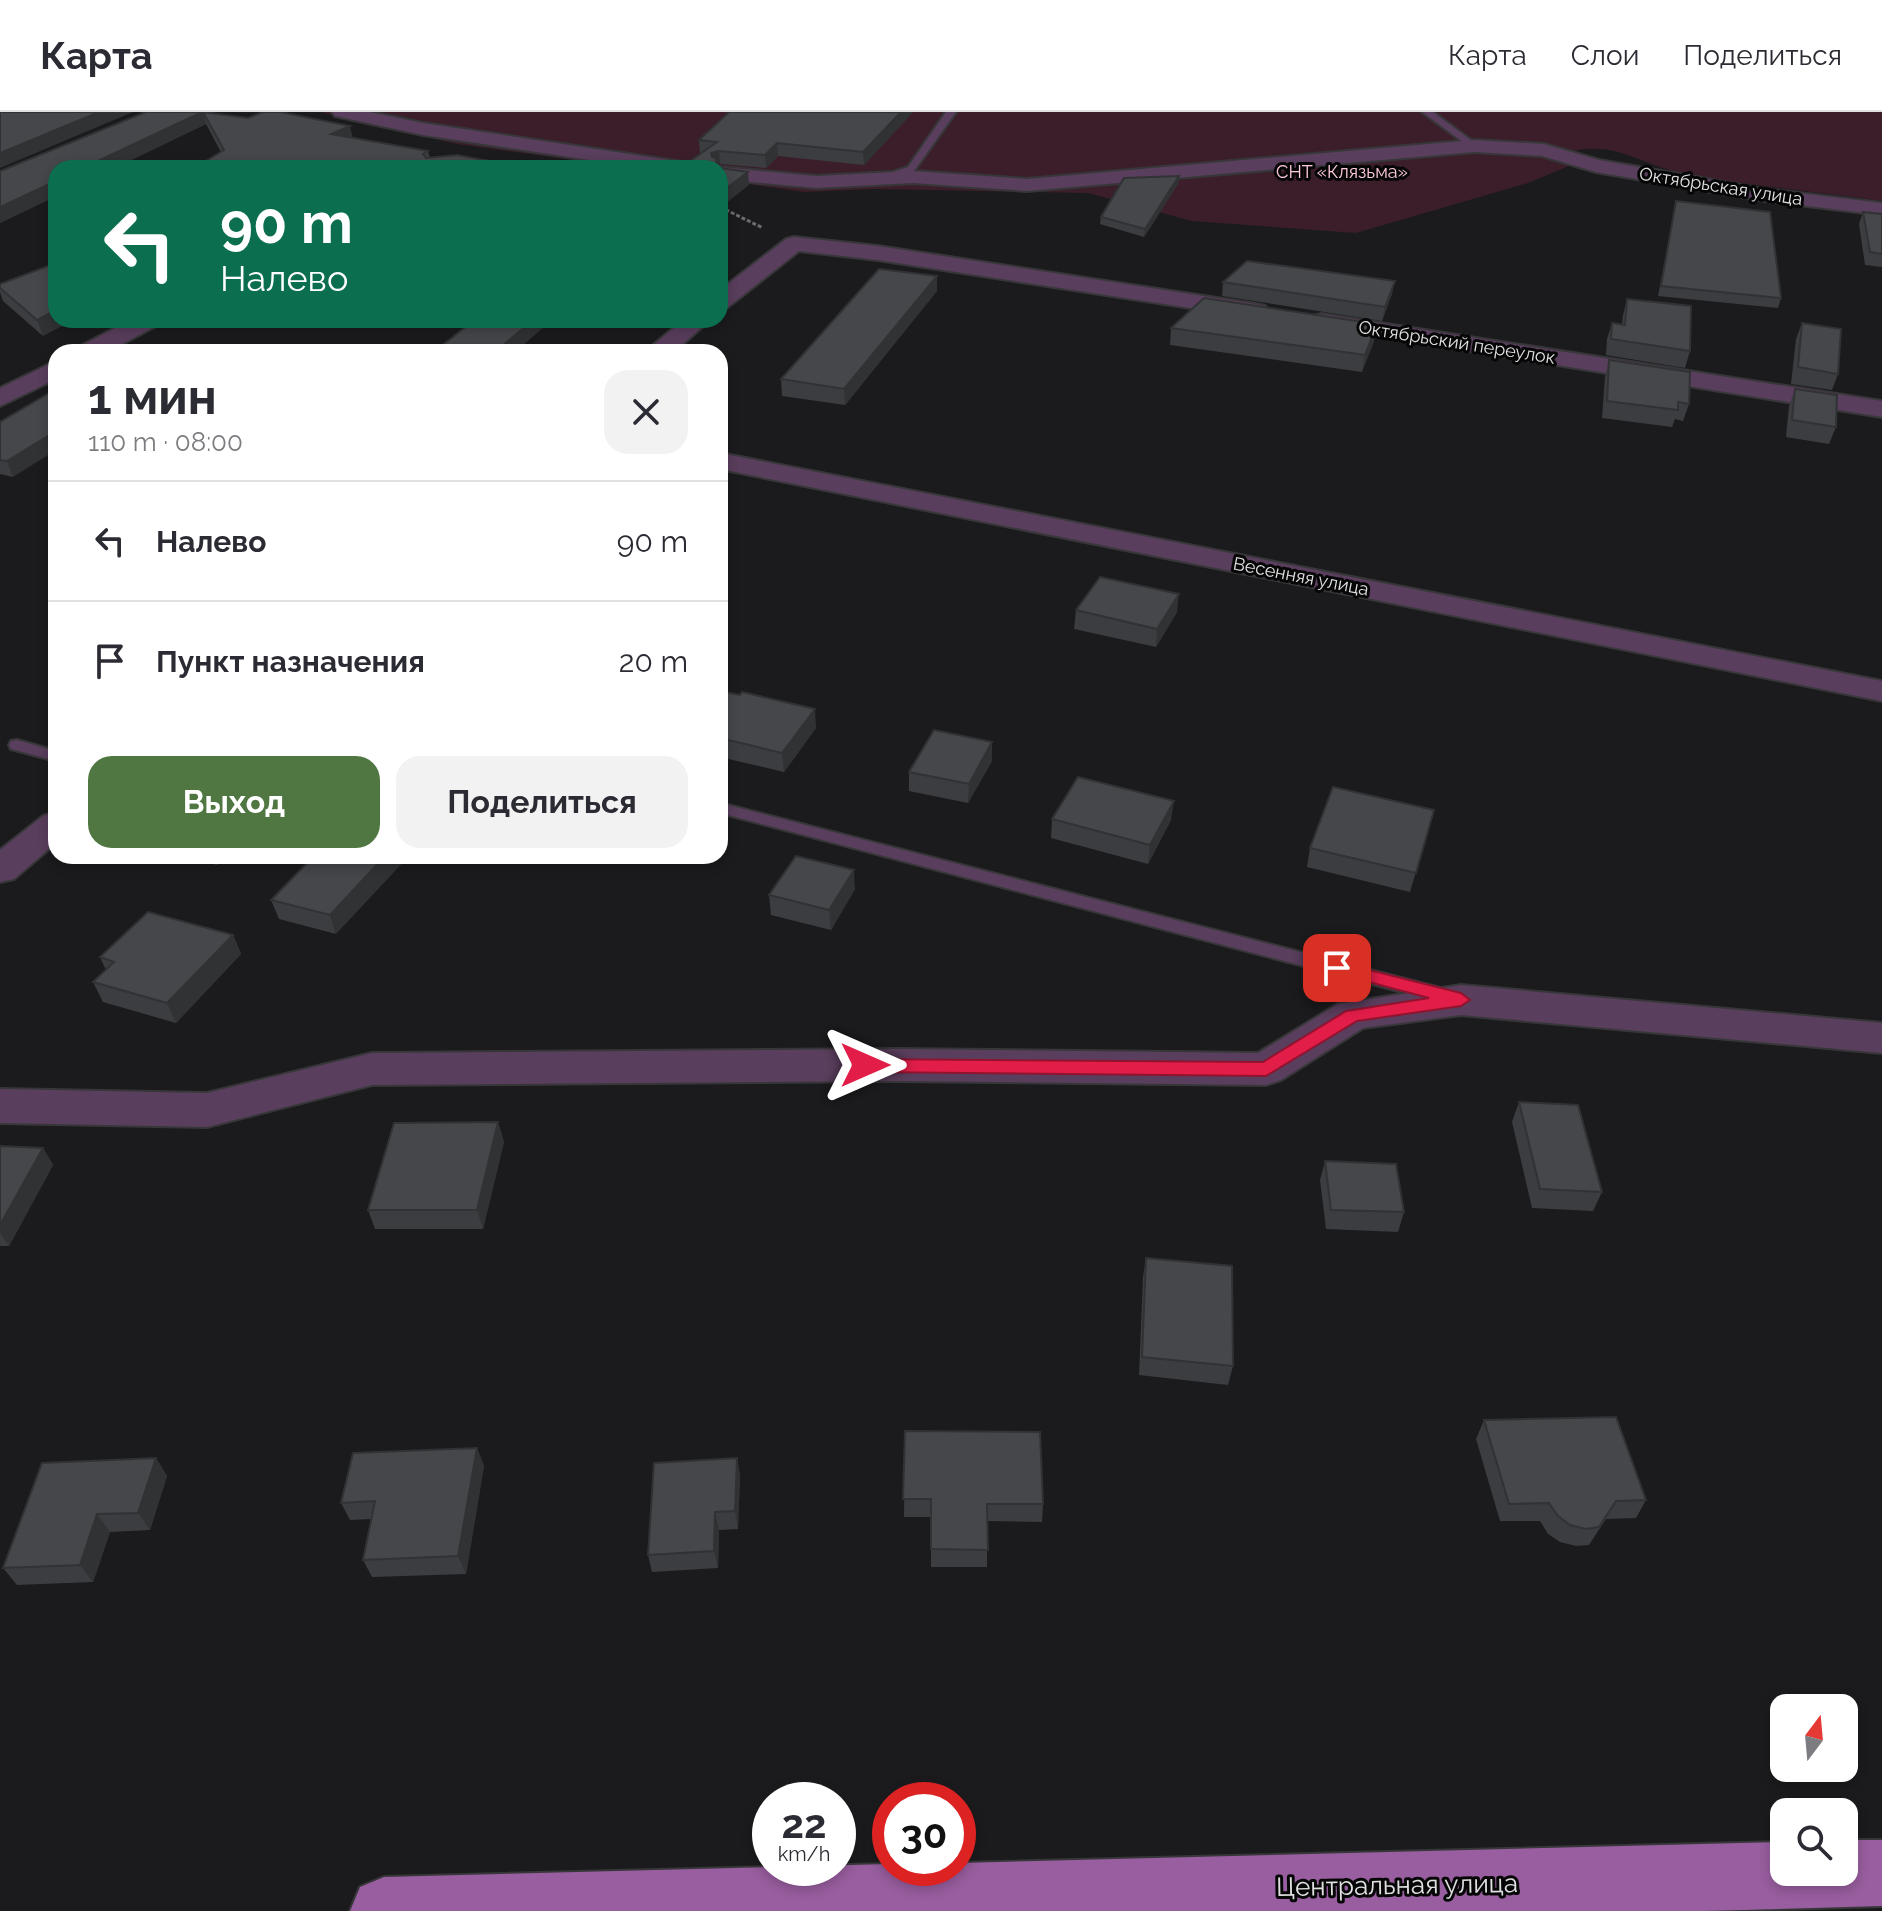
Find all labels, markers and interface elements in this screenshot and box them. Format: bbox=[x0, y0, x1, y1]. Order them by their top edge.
text: Карта bbox=[40, 33, 153, 78]
text: Карта bbox=[1448, 39, 1527, 72]
text: Слои bbox=[1571, 39, 1639, 72]
text: Поделиться bbox=[1683, 39, 1842, 72]
park label: СНТ «Клязьма» bbox=[1276, 161, 1408, 182]
street label: Октябрьская улица bbox=[1638, 163, 1804, 209]
text: 90 m bbox=[220, 190, 353, 256]
icon: left bbox=[88, 192, 192, 296]
text: Налево bbox=[220, 257, 348, 299]
street label: Октябрьский переулок bbox=[1357, 316, 1557, 368]
text: 1 мин bbox=[88, 369, 217, 425]
button: close bbox=[604, 370, 688, 454]
text: 110 m · 08:00 bbox=[88, 427, 243, 457]
icon: left bbox=[88, 519, 132, 563]
text: Налево bbox=[156, 524, 266, 559]
text: 90 m bbox=[617, 524, 688, 559]
street label: Весенняя улица bbox=[1231, 553, 1371, 599]
icon: arrive bbox=[88, 639, 132, 683]
text: Пункт назначения bbox=[156, 644, 425, 679]
text: 20 m bbox=[619, 644, 688, 679]
button: Выход bbox=[88, 756, 380, 848]
button: Поделиться bbox=[396, 756, 688, 848]
pin bbox=[1303, 934, 1371, 1002]
icon: arrive bbox=[1315, 946, 1359, 990]
position arrow bbox=[823, 1023, 907, 1107]
north arrow bbox=[1770, 1694, 1858, 1782]
map controls bbox=[1770, 1694, 1858, 1886]
speed limit sign: 30 bbox=[872, 1782, 976, 1886]
button: search bbox=[1770, 1798, 1858, 1886]
text: 22 bbox=[781, 1800, 827, 1847]
text: km/h bbox=[778, 1842, 830, 1866]
street label: Центральная улица bbox=[1276, 1868, 1518, 1902]

